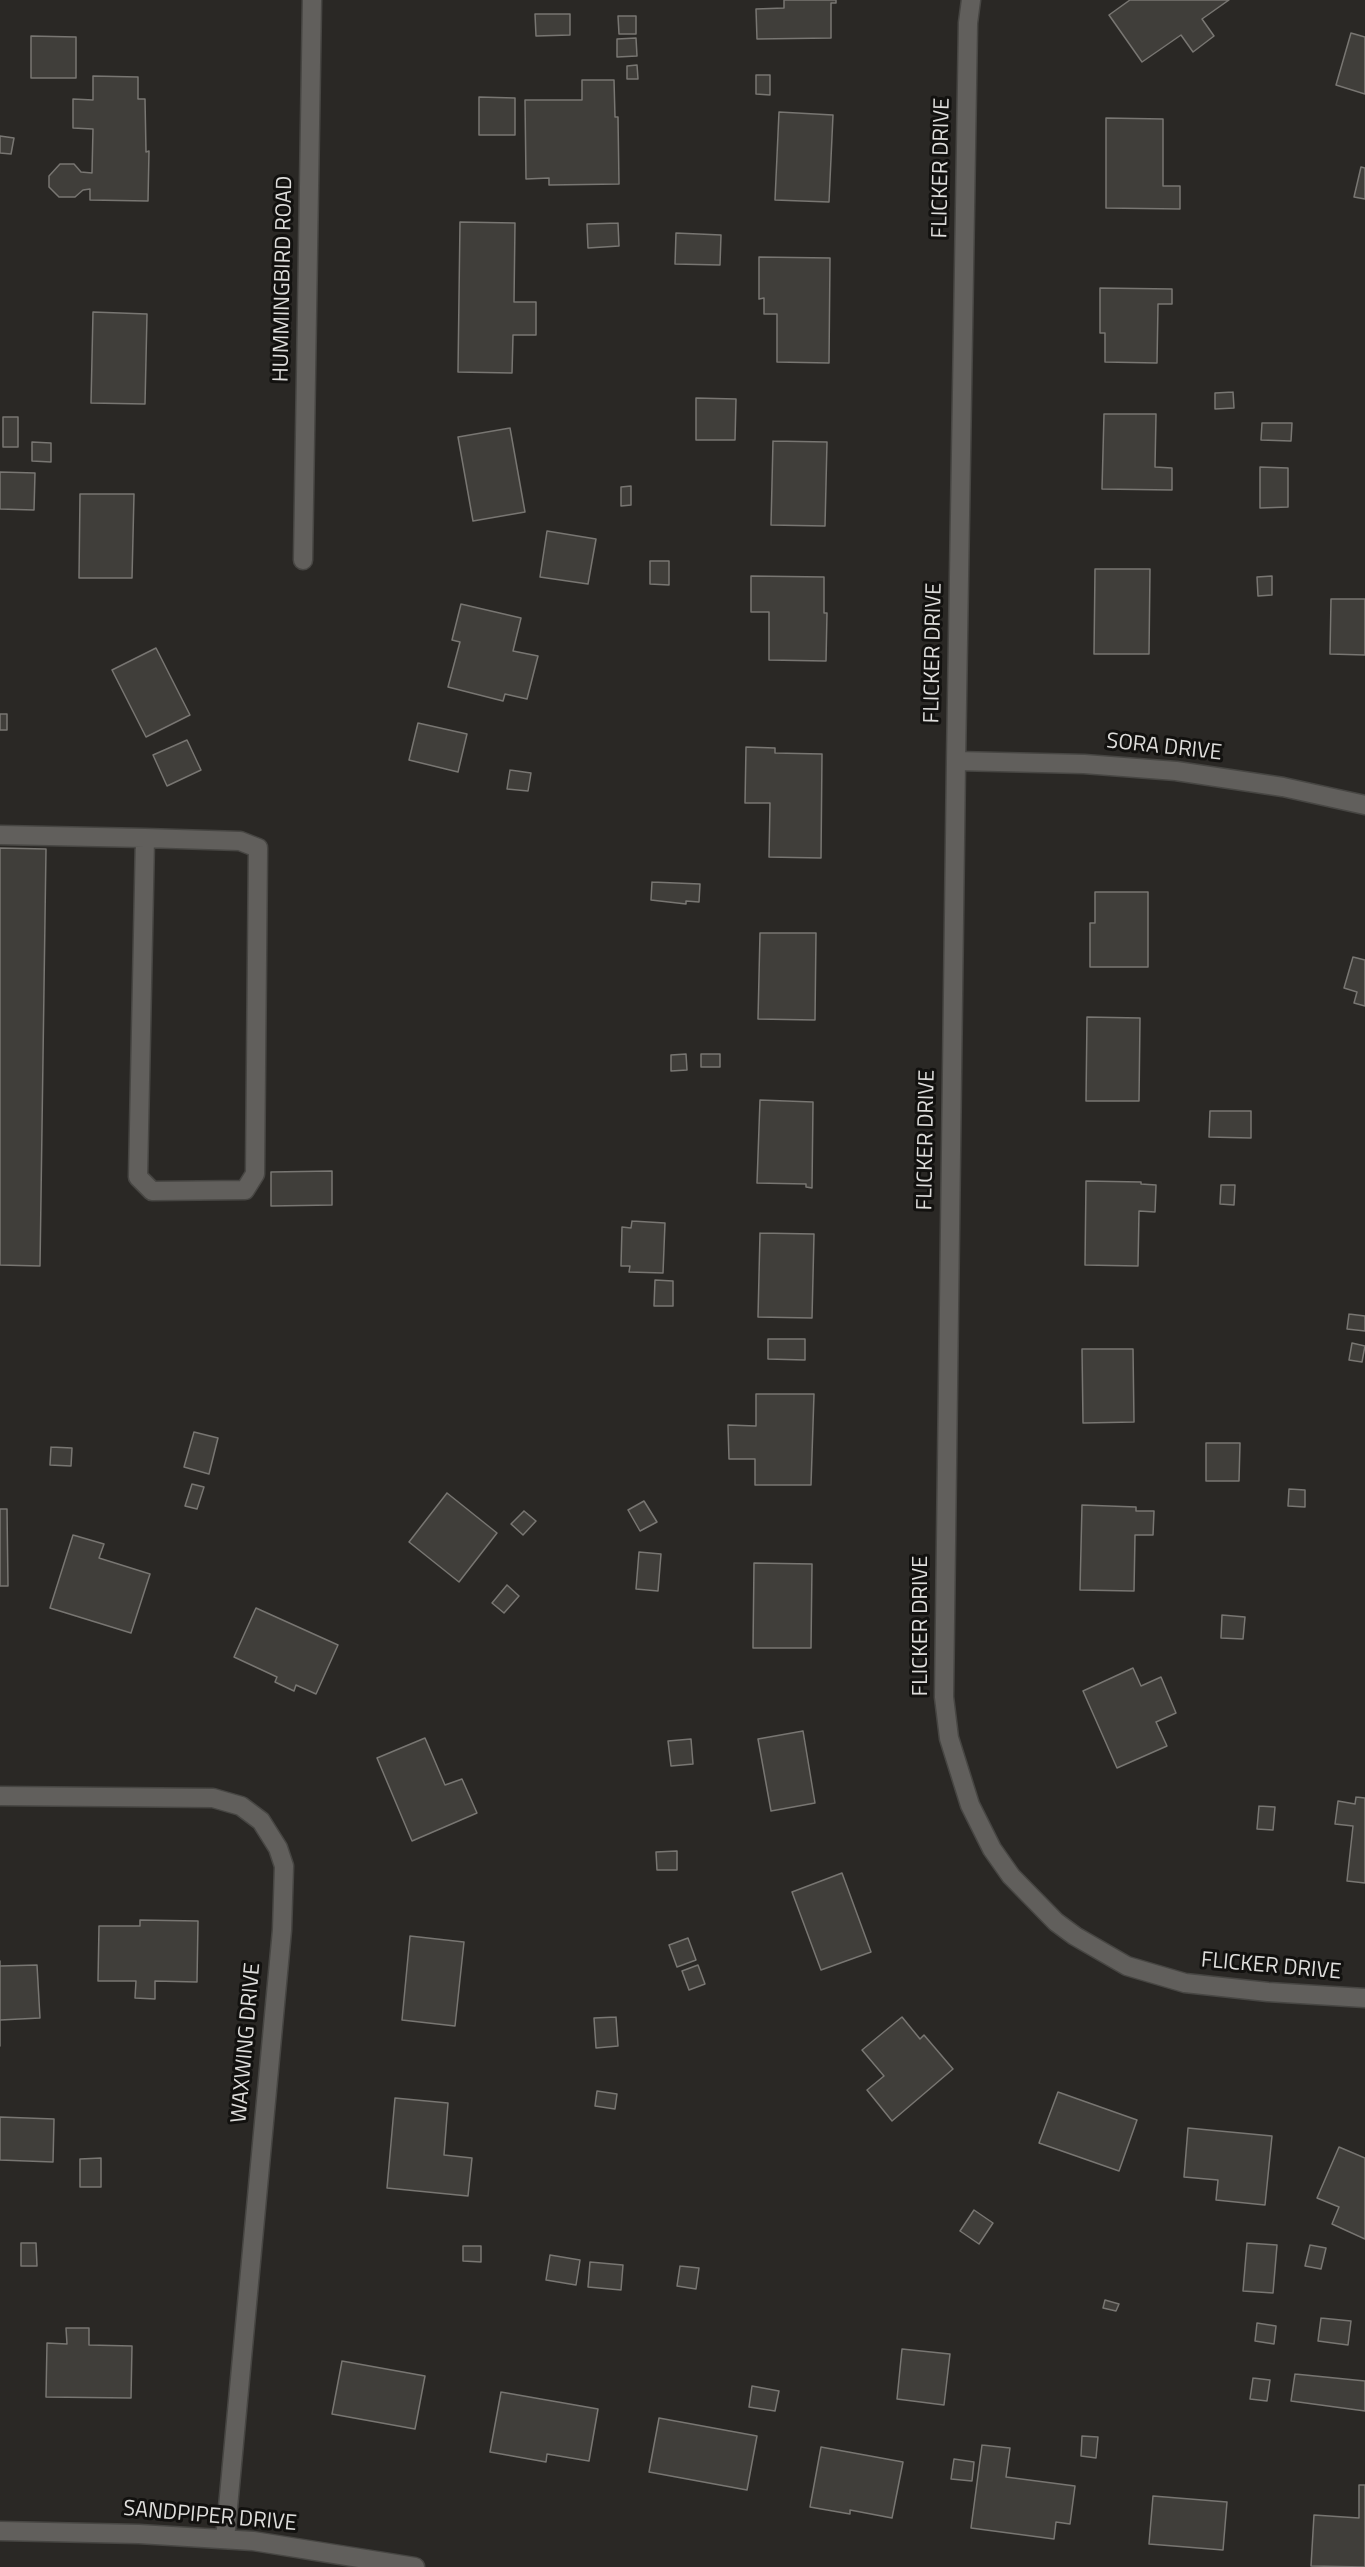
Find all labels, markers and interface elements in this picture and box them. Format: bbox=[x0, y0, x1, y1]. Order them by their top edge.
street label: FLICKER DRIVE bbox=[928, 97, 956, 239]
street label: HUMMINGBIRD ROAD bbox=[269, 176, 299, 382]
street label: FLICKER DRIVE bbox=[920, 582, 948, 724]
street label: SORA DRIVE bbox=[1105, 729, 1223, 767]
street label: FLICKER DRIVE bbox=[913, 1069, 941, 1211]
street label: FLICKER DRIVE bbox=[909, 1556, 935, 1696]
street label: FLICKER DRIVE bbox=[1200, 1948, 1342, 1986]
street label: WAXWING DRIVE bbox=[227, 1962, 267, 2124]
street label: SANDPIPER DRIVE bbox=[122, 2496, 298, 2538]

